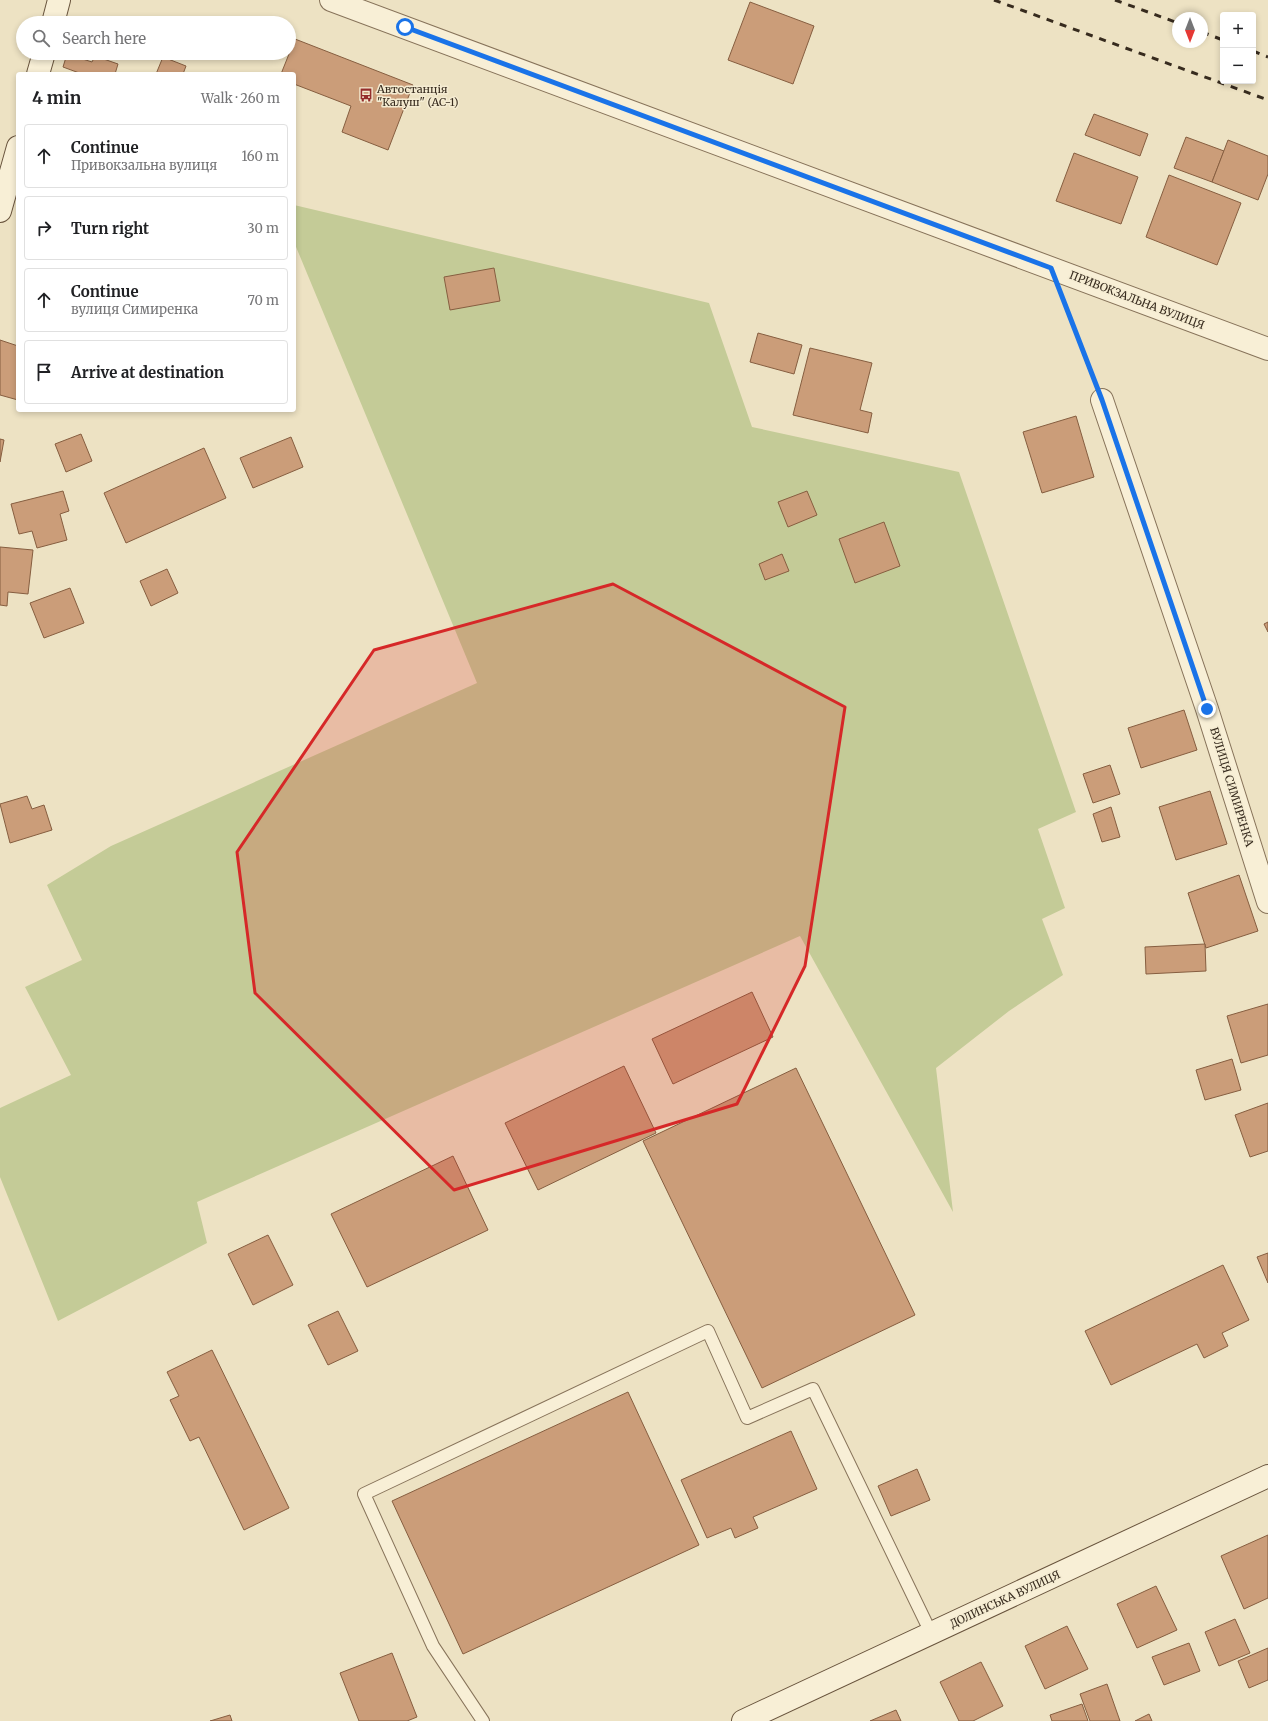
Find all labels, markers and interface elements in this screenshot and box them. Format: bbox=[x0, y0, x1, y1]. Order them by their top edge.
north arrow bbox=[1172, 12, 1208, 48]
map controls bbox=[1220, 12, 1256, 84]
button: + bbox=[1220, 12, 1256, 48]
search box bbox=[16, 16, 296, 60]
route start bbox=[396, 18, 414, 36]
icon: search bbox=[30, 27, 52, 49]
text: Search here bbox=[62, 29, 146, 48]
button: − bbox=[1220, 48, 1256, 84]
place label: Автостанція "Калуш" (АС-1) bbox=[376, 82, 459, 109]
text: 4 min bbox=[32, 87, 81, 109]
bus stop icon: Автостанція "Калуш" (АС-1) bbox=[358, 87, 374, 103]
text: Walk · 260 m bbox=[201, 90, 280, 107]
text: Continue bbox=[71, 138, 139, 157]
icon: ahead bbox=[33, 145, 55, 167]
text: 160 m bbox=[241, 148, 279, 165]
text: Привокзальна вулиця bbox=[71, 157, 217, 174]
icon: right bbox=[33, 217, 55, 239]
text: Turn right bbox=[71, 219, 149, 238]
text: 30 m bbox=[247, 220, 279, 237]
street label: ПРИВОКЗАЛЬНА ВУЛИЦЯ bbox=[1068, 268, 1207, 332]
text: Continue bbox=[71, 282, 139, 301]
icon: ahead bbox=[33, 289, 55, 311]
text: 70 m bbox=[248, 292, 279, 309]
text: вулиця Симиренка bbox=[71, 301, 198, 318]
icon: arrive bbox=[33, 361, 55, 383]
text: Arrive at destination bbox=[71, 363, 224, 382]
route end bbox=[1198, 700, 1216, 718]
street label: ВУЛИЦЯ СИМИРЕНКА bbox=[1207, 726, 1257, 849]
street label: ДОЛИНСЬКА ВУЛИЦЯ bbox=[948, 1567, 1063, 1631]

